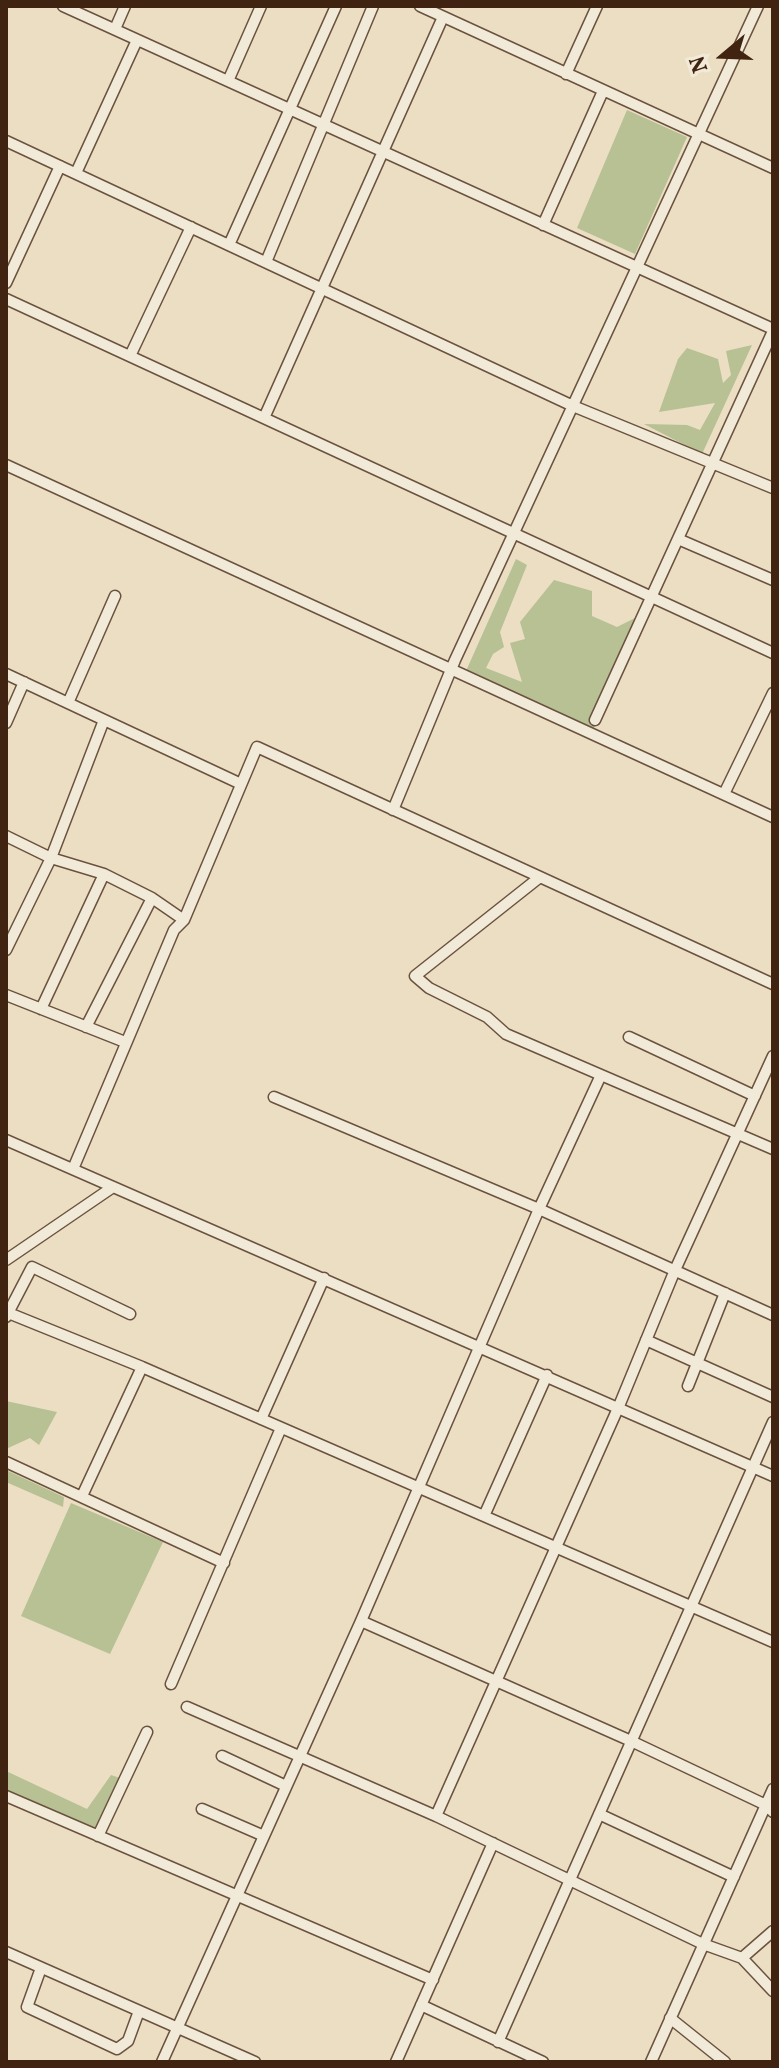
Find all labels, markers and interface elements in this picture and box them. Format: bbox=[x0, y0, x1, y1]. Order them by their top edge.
north arrow bbox=[683, 16, 763, 96]
text: N bbox=[683, 51, 717, 77]

